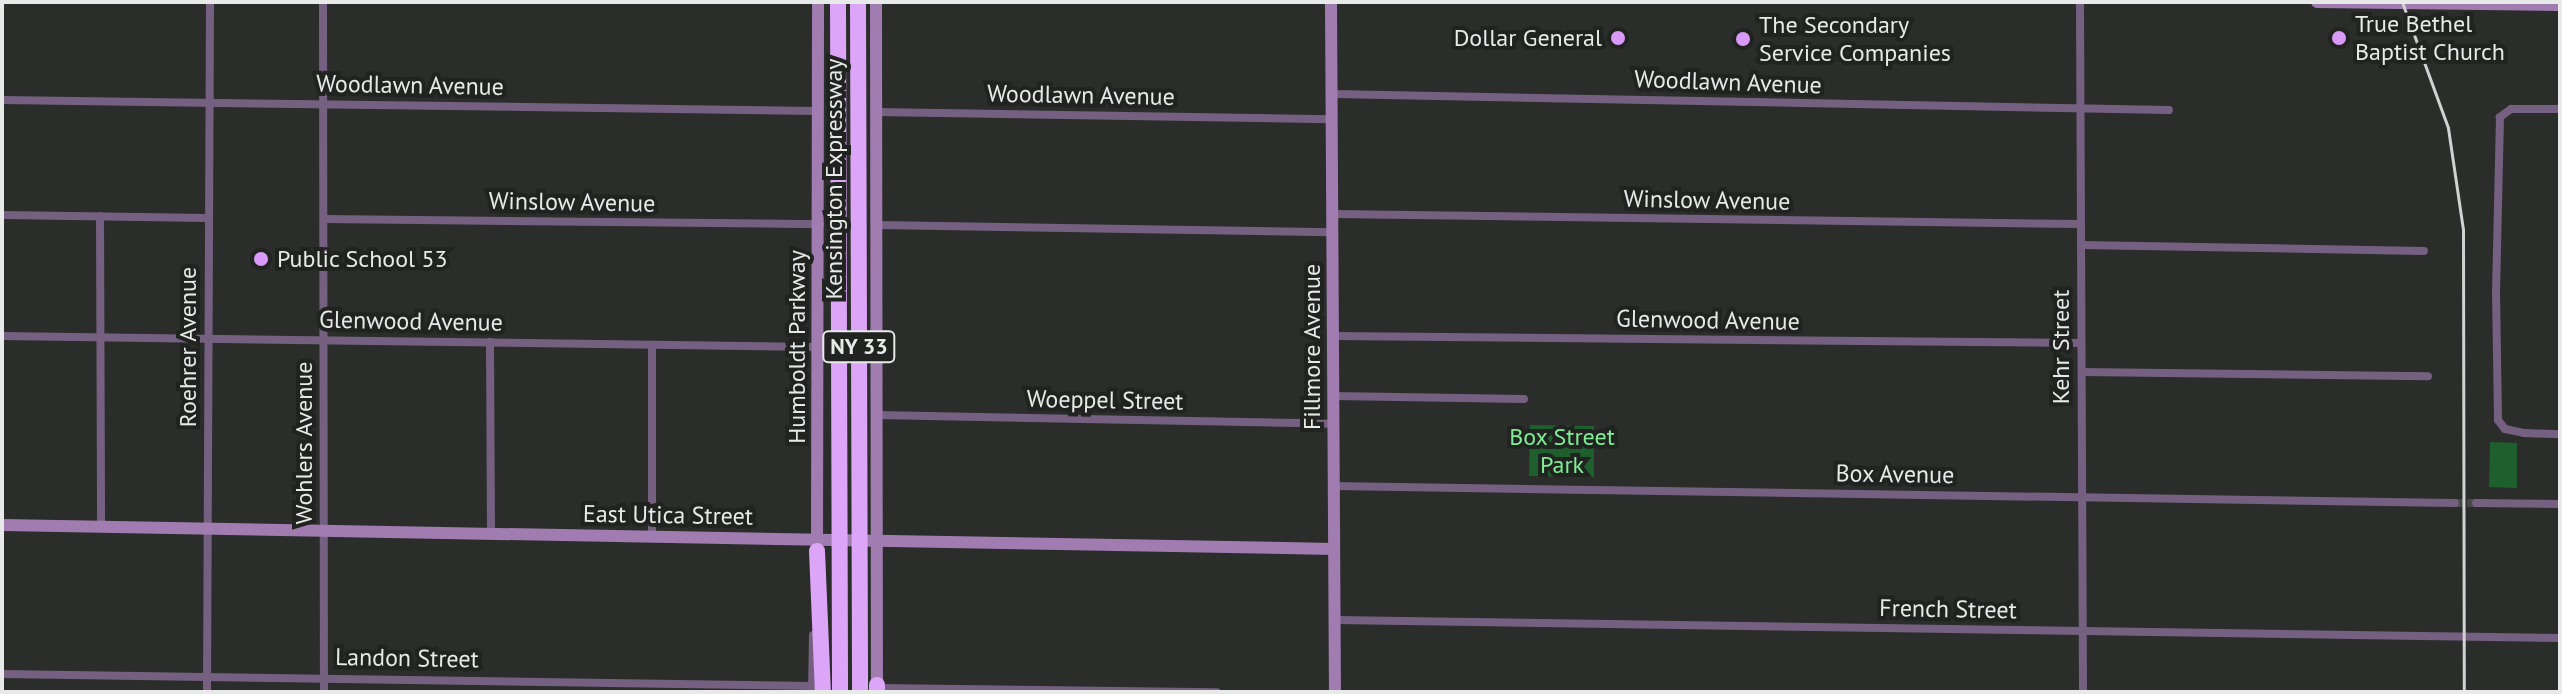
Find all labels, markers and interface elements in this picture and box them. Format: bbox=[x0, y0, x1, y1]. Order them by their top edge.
place label: True Bethel Baptist Church bbox=[2355, 10, 2505, 66]
place label: The Secondary Service Companies bbox=[1759, 11, 1951, 67]
place label: Dollar General bbox=[1454, 24, 1602, 52]
marker: Dollar General bbox=[1609, 29, 1627, 47]
marker: True Bethel Baptist Church bbox=[2330, 29, 2348, 47]
marker: The Secondary Service Companies bbox=[1734, 30, 1752, 48]
street label: Kensington Expressway bbox=[820, 58, 848, 300]
street label: Woodlawn Avenue bbox=[1633, 64, 1823, 100]
street label: Woodlawn Avenue bbox=[315, 69, 505, 101]
street label: Woodlawn Avenue bbox=[986, 79, 1176, 111]
street label: Winslow Avenue bbox=[1623, 184, 1791, 216]
street label: Winslow Avenue bbox=[488, 186, 656, 218]
place label: Public School 53 bbox=[277, 245, 448, 273]
marker: Public School 53 bbox=[252, 250, 270, 268]
street label: Humboldt Parkway bbox=[783, 250, 811, 444]
street label: Fillmore Avenue bbox=[1298, 264, 1326, 430]
street label: Roehrer Avenue bbox=[174, 266, 202, 428]
street label: Kehr Street bbox=[2047, 290, 2075, 404]
street label: Glenwood Avenue bbox=[1616, 304, 1800, 336]
street label: Glenwood Avenue bbox=[319, 305, 503, 337]
road number: NY 33 bbox=[821, 329, 897, 365]
street label: Wohlers Avenue bbox=[290, 361, 318, 525]
street label: Woeppel Street bbox=[1026, 384, 1184, 416]
park label: Box Street Park bbox=[1509, 423, 1615, 479]
street label: Box Avenue bbox=[1835, 459, 1955, 489]
street label: East Utica Street bbox=[583, 499, 753, 531]
street label: French Street bbox=[1879, 593, 2017, 625]
street label: Landon Street bbox=[335, 642, 479, 674]

